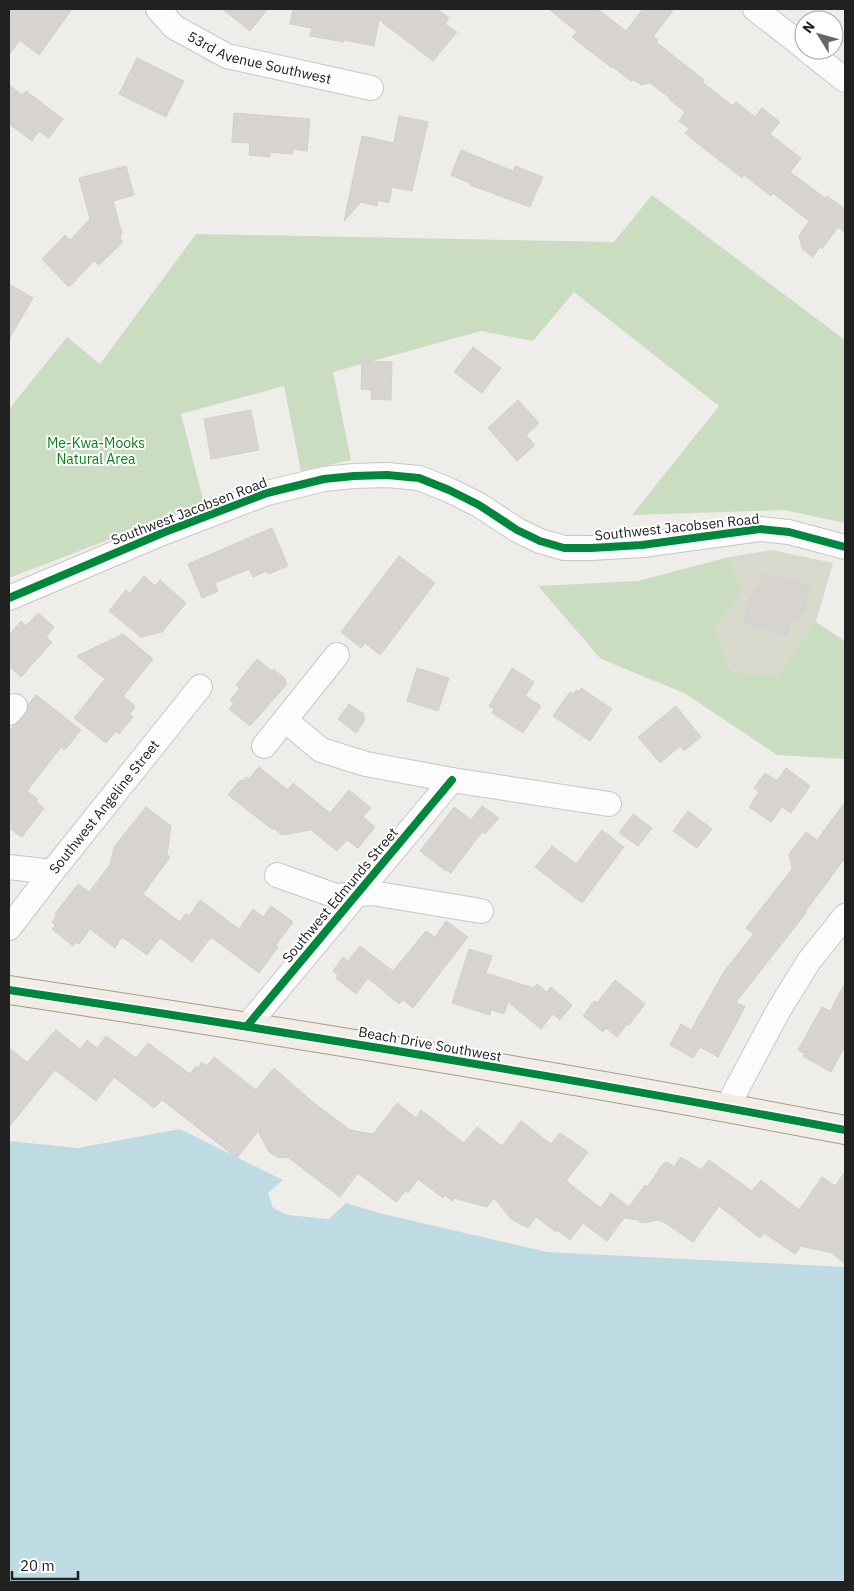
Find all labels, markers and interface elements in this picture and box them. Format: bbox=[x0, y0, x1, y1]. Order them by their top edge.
north arrow bbox=[794, 10, 844, 60]
text: N bbox=[798, 18, 819, 37]
street label: 53rd Avenue Southwest bbox=[184, 27, 333, 88]
park label: Me-Kwa-Mooks Natural Area bbox=[47, 434, 145, 468]
street label: Southwest Jacobsen Road bbox=[109, 473, 269, 549]
street label: Southwest Jacobsen Road bbox=[594, 509, 760, 545]
street label: Southwest Angeline Street bbox=[45, 736, 163, 878]
street label: Southwest Edmunds Street bbox=[278, 824, 402, 966]
street label: Beach Drive Southwest bbox=[357, 1023, 503, 1065]
scale bar bbox=[12, 1548, 79, 1580]
text: 20 m bbox=[20, 1556, 55, 1575]

